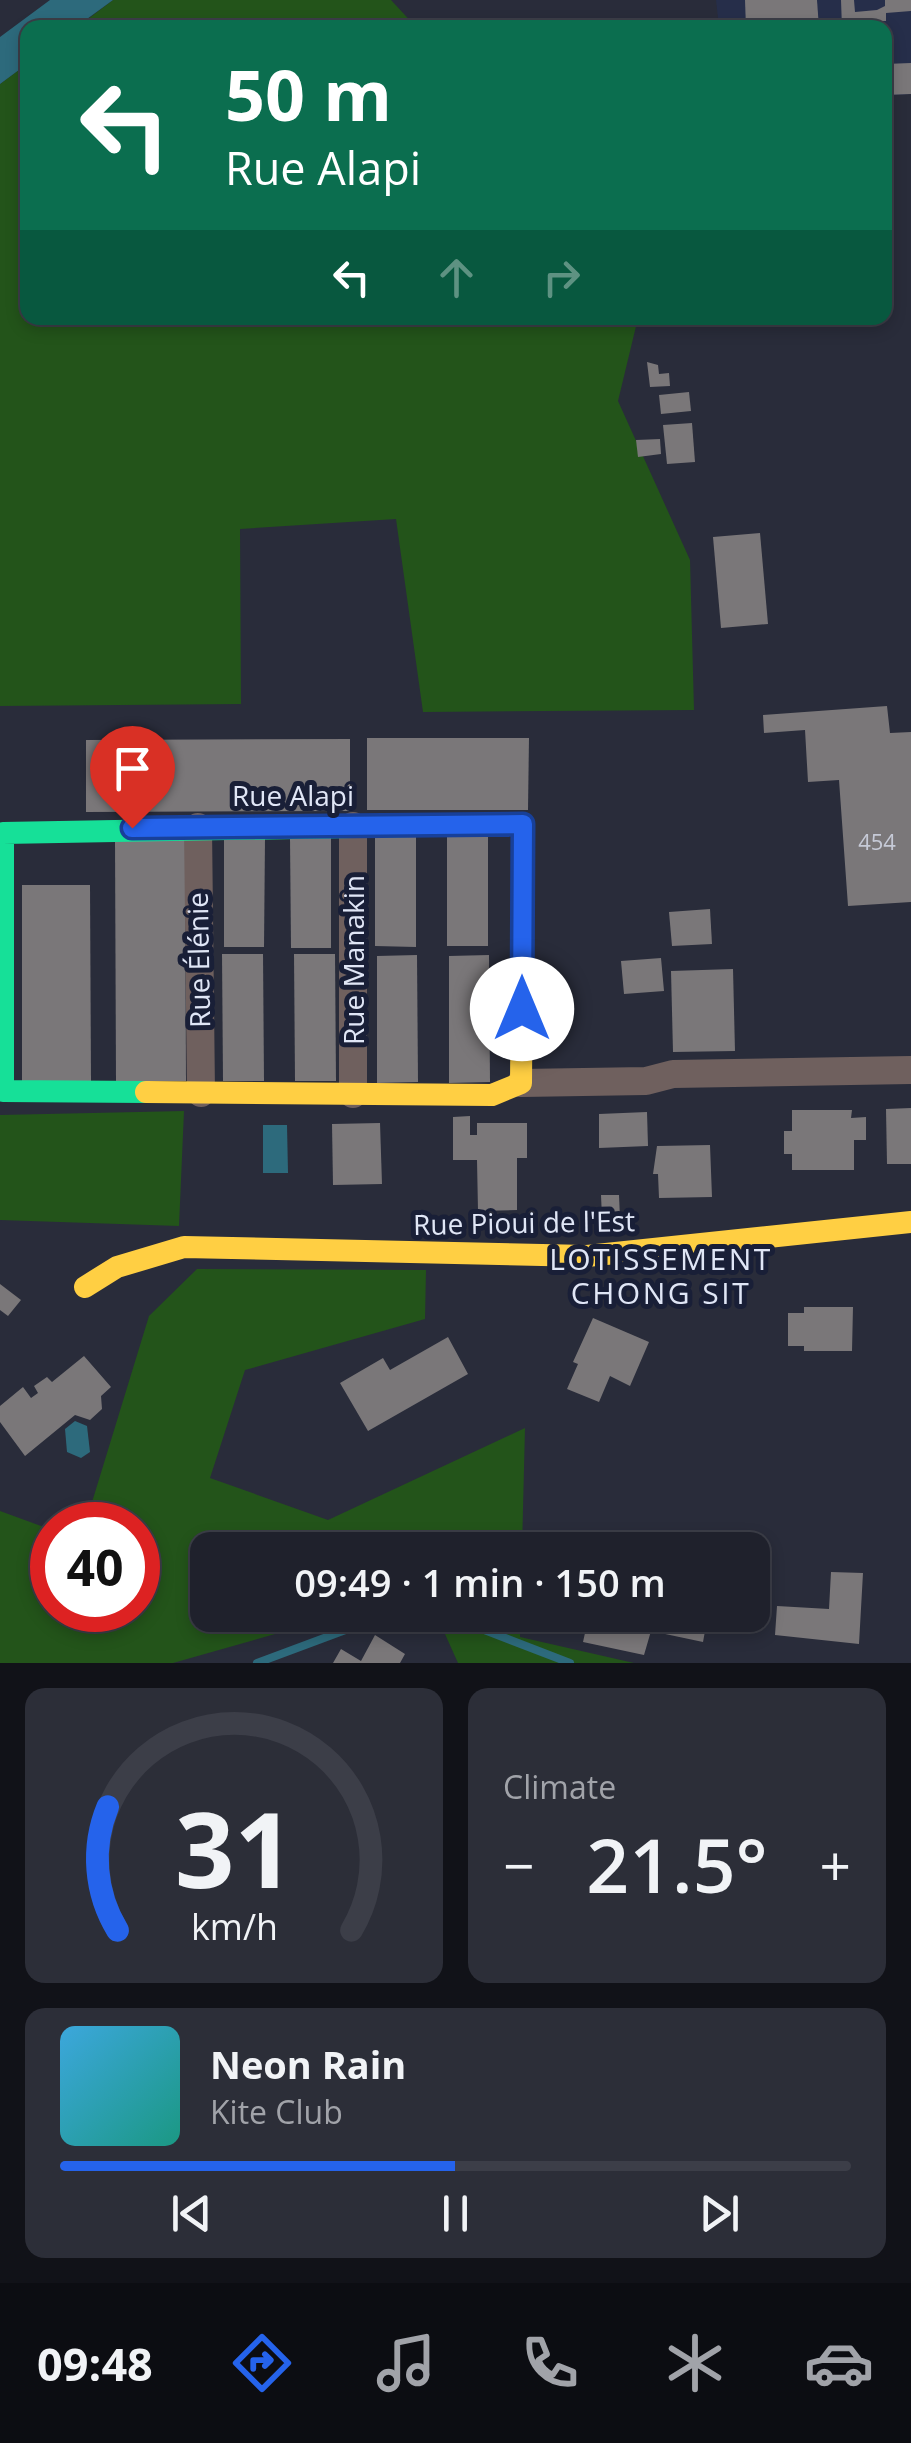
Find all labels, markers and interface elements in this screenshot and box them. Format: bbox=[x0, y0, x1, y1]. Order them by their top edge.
text: 50 m bbox=[225, 46, 392, 142]
icon: left bbox=[60, 60, 190, 190]
text: Rue Alapi bbox=[225, 137, 421, 198]
icon: left bbox=[324, 250, 379, 305]
icon: ahead bbox=[429, 250, 484, 305]
icon: right bbox=[534, 250, 589, 305]
pin bbox=[90, 726, 175, 829]
icon: arrive bbox=[105, 741, 160, 796]
street label: Rue Alapi bbox=[232, 776, 354, 814]
house number: 454 bbox=[858, 826, 896, 856]
street label: Rue Manakin bbox=[334, 875, 372, 1045]
street label: Rue Élénie bbox=[178, 892, 218, 1028]
position arrow bbox=[470, 957, 574, 1061]
street label: Rue Pioui de l'Est bbox=[413, 1201, 635, 1243]
district label: LOTISSEMENT CHONG SIT bbox=[549, 1238, 773, 1313]
speed limit sign: 40 bbox=[30, 1502, 160, 1632]
text: 09:49 · 1 min · 150 m bbox=[294, 1556, 666, 1608]
text: Climate bbox=[503, 1765, 616, 1808]
text: 31 bbox=[175, 1777, 293, 1918]
text: 21.5° bbox=[586, 1813, 768, 1915]
text: − bbox=[503, 1827, 534, 1902]
text: + bbox=[820, 1827, 851, 1902]
text: km/h bbox=[191, 1902, 277, 1950]
text: Neon Rain bbox=[210, 2038, 406, 2090]
text: Kite Club bbox=[210, 2090, 343, 2133]
icon: previous bbox=[164, 2186, 219, 2241]
icon: pause bbox=[428, 2186, 483, 2241]
icon: next bbox=[692, 2186, 747, 2241]
icon: directions bbox=[227, 2328, 297, 2398]
icon: music bbox=[371, 2328, 441, 2398]
icon: phone bbox=[515, 2328, 585, 2398]
icon: climate bbox=[660, 2328, 730, 2398]
icon: car bbox=[804, 2328, 874, 2398]
text: 09:48 bbox=[37, 2333, 153, 2394]

